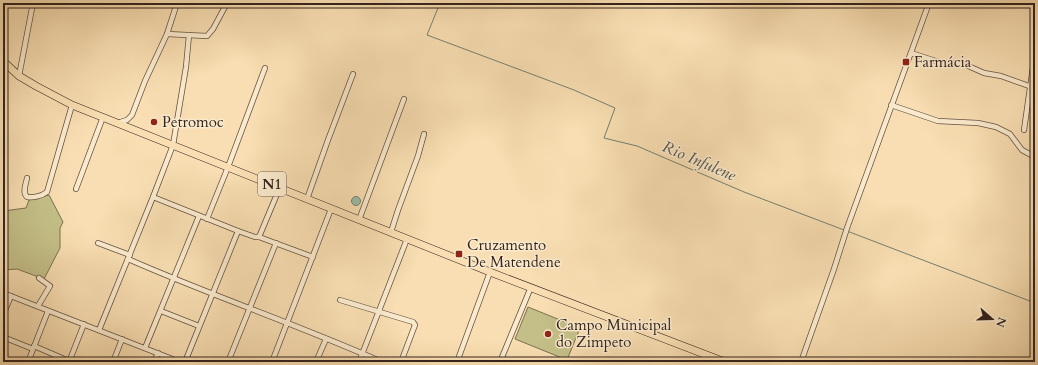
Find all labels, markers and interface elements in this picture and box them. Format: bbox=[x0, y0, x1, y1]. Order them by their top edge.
place label: Farmácia bbox=[914, 52, 972, 72]
marker: Farmácia bbox=[901, 57, 911, 67]
place label: Petromoc bbox=[162, 112, 224, 132]
marker: Petromoc bbox=[149, 117, 159, 127]
water label: Rio Infulene bbox=[659, 136, 740, 187]
road number: N1 bbox=[258, 172, 286, 196]
place label: Cruzamento De Matendene bbox=[467, 235, 561, 272]
marker: Cruzamento De Matendene bbox=[454, 249, 464, 259]
north arrow bbox=[972, 299, 1012, 339]
place label: Campo Municipal do Zimpeto bbox=[556, 315, 671, 352]
text: N bbox=[992, 315, 1010, 330]
marker: Campo Municipal do Zimpeto bbox=[543, 329, 553, 339]

